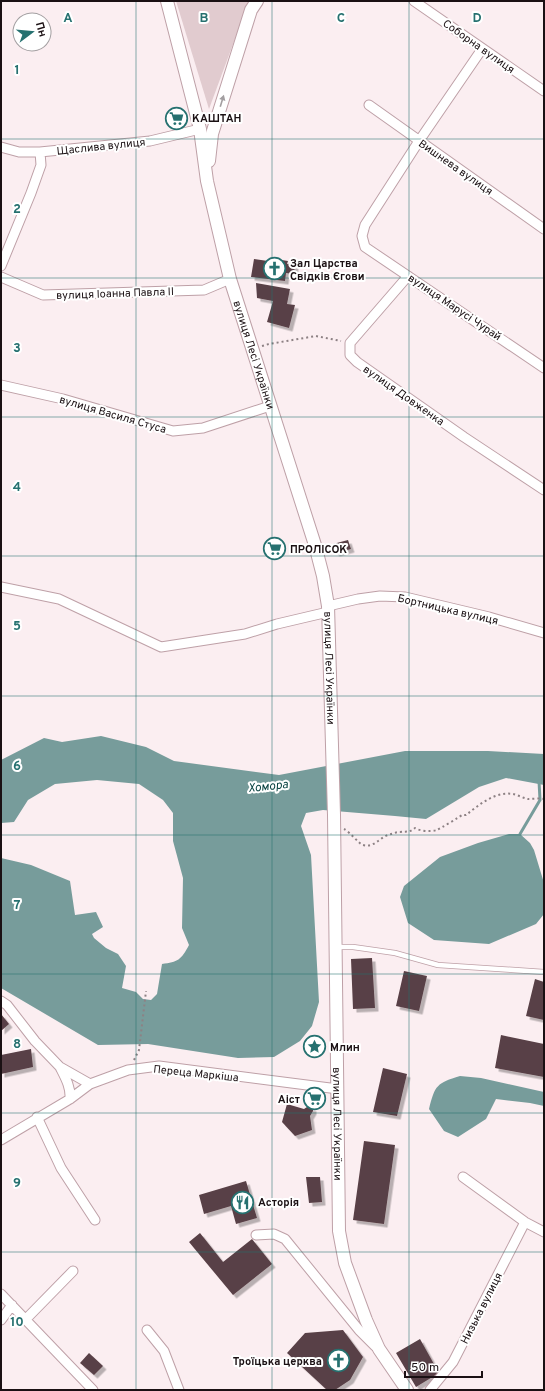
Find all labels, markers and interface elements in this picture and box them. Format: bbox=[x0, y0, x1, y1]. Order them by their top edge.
text: A bbox=[63, 11, 73, 27]
text: B bbox=[200, 11, 209, 27]
text: C bbox=[337, 11, 345, 27]
text: D bbox=[472, 11, 482, 27]
north arrow bbox=[12, 12, 52, 52]
street label: Соборна вулиця bbox=[440, 17, 517, 77]
text: Пн bbox=[32, 20, 49, 39]
text: 1 bbox=[14, 63, 20, 79]
one-way arrow bbox=[220, 95, 226, 107]
supermarket icon: КАШТАН bbox=[164, 105, 190, 131]
place label: КАШТАН bbox=[192, 112, 242, 126]
street label: Щаслива вулиця bbox=[56, 135, 146, 159]
street label: Вишнева вулиця bbox=[415, 137, 495, 199]
text: 2 bbox=[13, 202, 21, 218]
church icon: Зал Царства Свідків Єгови bbox=[261, 256, 287, 282]
place label: Зал Царства Свідків Єгови bbox=[290, 257, 365, 284]
street label: вулиця Марусі Чурай bbox=[405, 271, 504, 344]
street label: вулиця Іоанна Павла II bbox=[56, 285, 174, 303]
street label: вулиця Лесі Українки bbox=[229, 299, 277, 411]
text: 3 bbox=[13, 341, 21, 357]
street label: вулиця Довженка bbox=[360, 363, 447, 429]
street label: вулиця Василя Стуса bbox=[58, 393, 168, 437]
text: 4 bbox=[13, 480, 21, 496]
supermarket icon: ПРОЛІСОК bbox=[262, 536, 288, 562]
place label: ПРОЛІСОК bbox=[290, 543, 347, 557]
street label: Бортницька вулиця bbox=[396, 592, 500, 628]
street label: вулиця Лесі Українки bbox=[320, 611, 337, 725]
text: 5 bbox=[13, 619, 21, 635]
text: 6 bbox=[13, 759, 21, 775]
water label: Хомора bbox=[247, 777, 290, 797]
text: 7 bbox=[14, 898, 21, 914]
place icon: Млин bbox=[302, 1034, 328, 1060]
text: 8 bbox=[13, 1037, 21, 1053]
place label: Млин bbox=[330, 1041, 360, 1055]
street label: Переца Маркіша bbox=[153, 1063, 239, 1085]
street label: вулиця Лесі Українки bbox=[329, 1067, 344, 1181]
supermarket icon: Аіст bbox=[302, 1086, 328, 1112]
place label: Аіст bbox=[278, 1093, 300, 1107]
text: 9 bbox=[13, 1176, 21, 1192]
restaurant icon: Асторія bbox=[229, 1189, 255, 1215]
place label: Асторія bbox=[258, 1196, 299, 1210]
street label: Низька вулиця bbox=[458, 1270, 506, 1347]
text: 10 bbox=[10, 1315, 24, 1331]
church icon: Троїцька церква bbox=[325, 1348, 351, 1374]
scale bar bbox=[405, 1353, 482, 1379]
place label: Троїцька церква bbox=[233, 1355, 322, 1369]
text: 50 m bbox=[411, 1360, 439, 1376]

